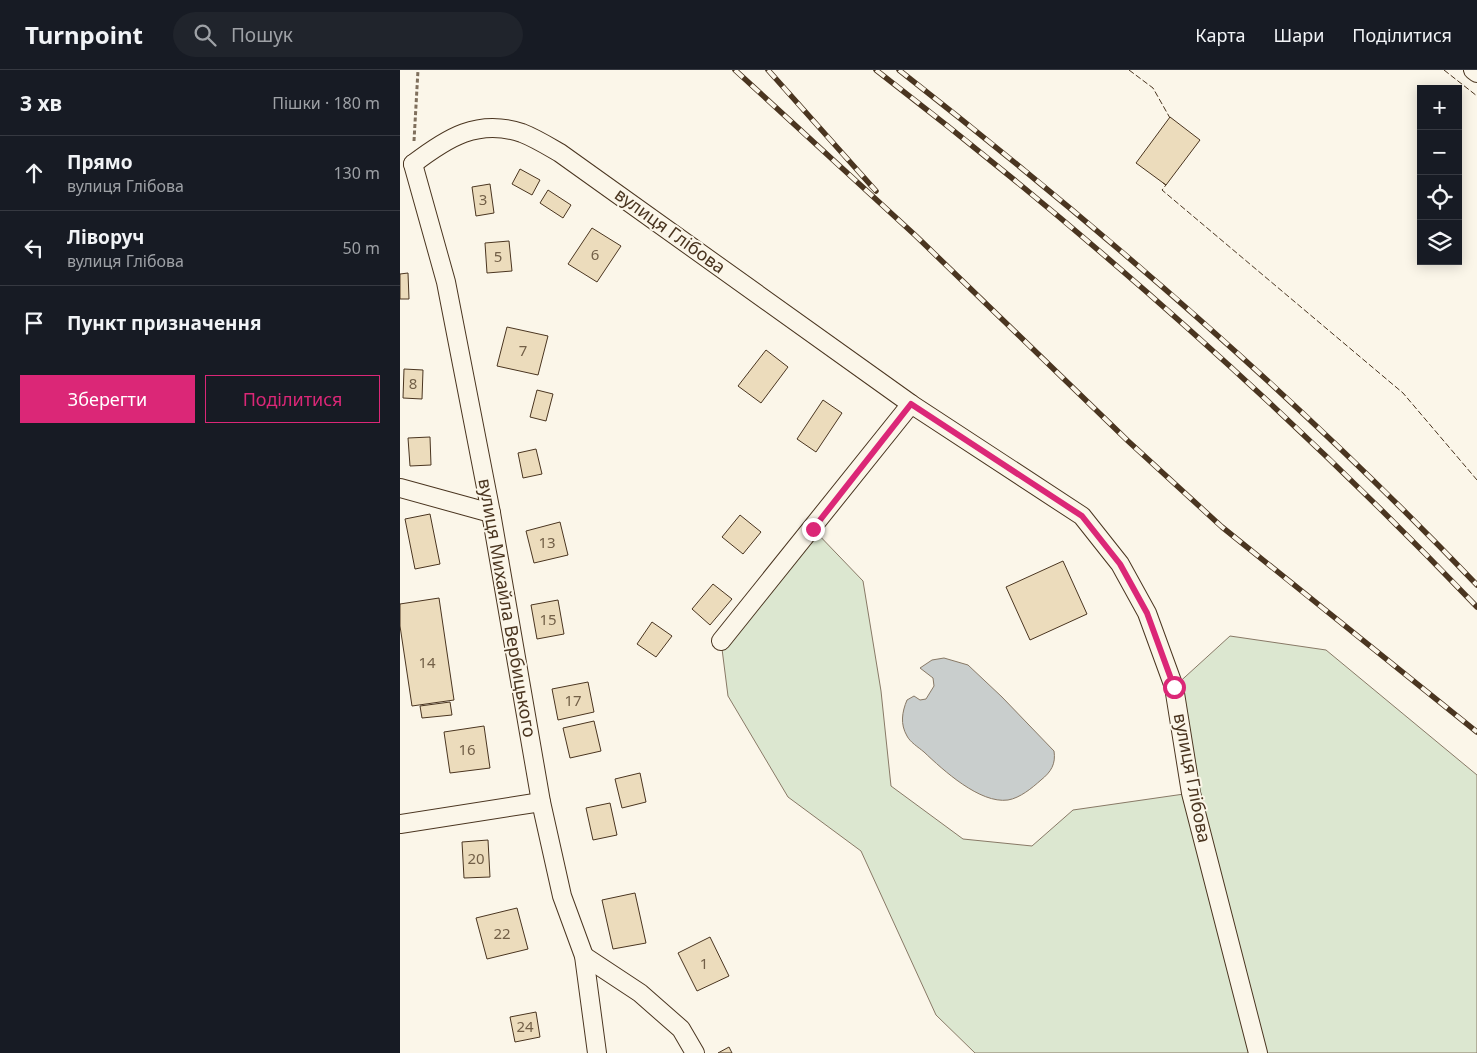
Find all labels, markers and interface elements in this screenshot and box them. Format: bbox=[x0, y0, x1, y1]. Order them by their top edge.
search box bbox=[173, 12, 523, 57]
text: Turnpoint bbox=[25, 18, 143, 51]
icon: search bbox=[191, 21, 219, 49]
text: Пошук bbox=[231, 22, 293, 48]
text: Карта bbox=[1195, 23, 1246, 47]
text: Шари bbox=[1274, 23, 1324, 47]
text: Поділитися bbox=[1352, 23, 1452, 47]
map controls bbox=[1417, 85, 1462, 265]
button: + bbox=[1417, 85, 1462, 130]
text: 3 хв bbox=[20, 89, 62, 117]
text: Пішки · 180 m bbox=[272, 92, 380, 114]
button: − bbox=[1417, 130, 1462, 175]
text: Прямо bbox=[67, 149, 133, 175]
icon: ahead bbox=[20, 159, 48, 187]
text: 130 m bbox=[333, 162, 380, 184]
text: вулиця Глібова bbox=[67, 175, 184, 197]
button: locate bbox=[1417, 175, 1462, 220]
street label: вулиця Глібова bbox=[610, 182, 731, 279]
house number: 3 bbox=[479, 189, 487, 209]
button: layers bbox=[1417, 220, 1462, 265]
text: Ліворуч bbox=[67, 224, 144, 250]
icon: left bbox=[20, 234, 48, 262]
text: 50 m bbox=[343, 237, 380, 259]
house number: 6 bbox=[591, 244, 599, 264]
house number: 5 bbox=[494, 246, 502, 266]
text: вулиця Глібова bbox=[67, 250, 184, 272]
icon: arrive bbox=[20, 309, 48, 337]
text: Пункт призначення bbox=[67, 310, 261, 336]
house number: 7 bbox=[519, 340, 527, 360]
house number: 8 bbox=[409, 373, 417, 393]
button: Зберегти bbox=[20, 375, 195, 423]
button: Поділитися bbox=[205, 375, 380, 423]
street label: вулиця Михайла Вербицького bbox=[473, 477, 543, 739]
route end bbox=[802, 518, 825, 541]
house number: 13 bbox=[538, 532, 556, 552]
house number: 15 bbox=[539, 609, 557, 629]
house number: 14 bbox=[418, 652, 436, 672]
route start bbox=[1163, 676, 1186, 699]
house number: 17 bbox=[564, 690, 582, 710]
street label: вулиця Глібова bbox=[1169, 711, 1217, 845]
house number: 16 bbox=[458, 739, 476, 759]
house number: 20 bbox=[467, 848, 485, 868]
house number: 22 bbox=[493, 923, 511, 943]
house number: 1 bbox=[700, 953, 708, 973]
house number: 24 bbox=[516, 1016, 534, 1036]

